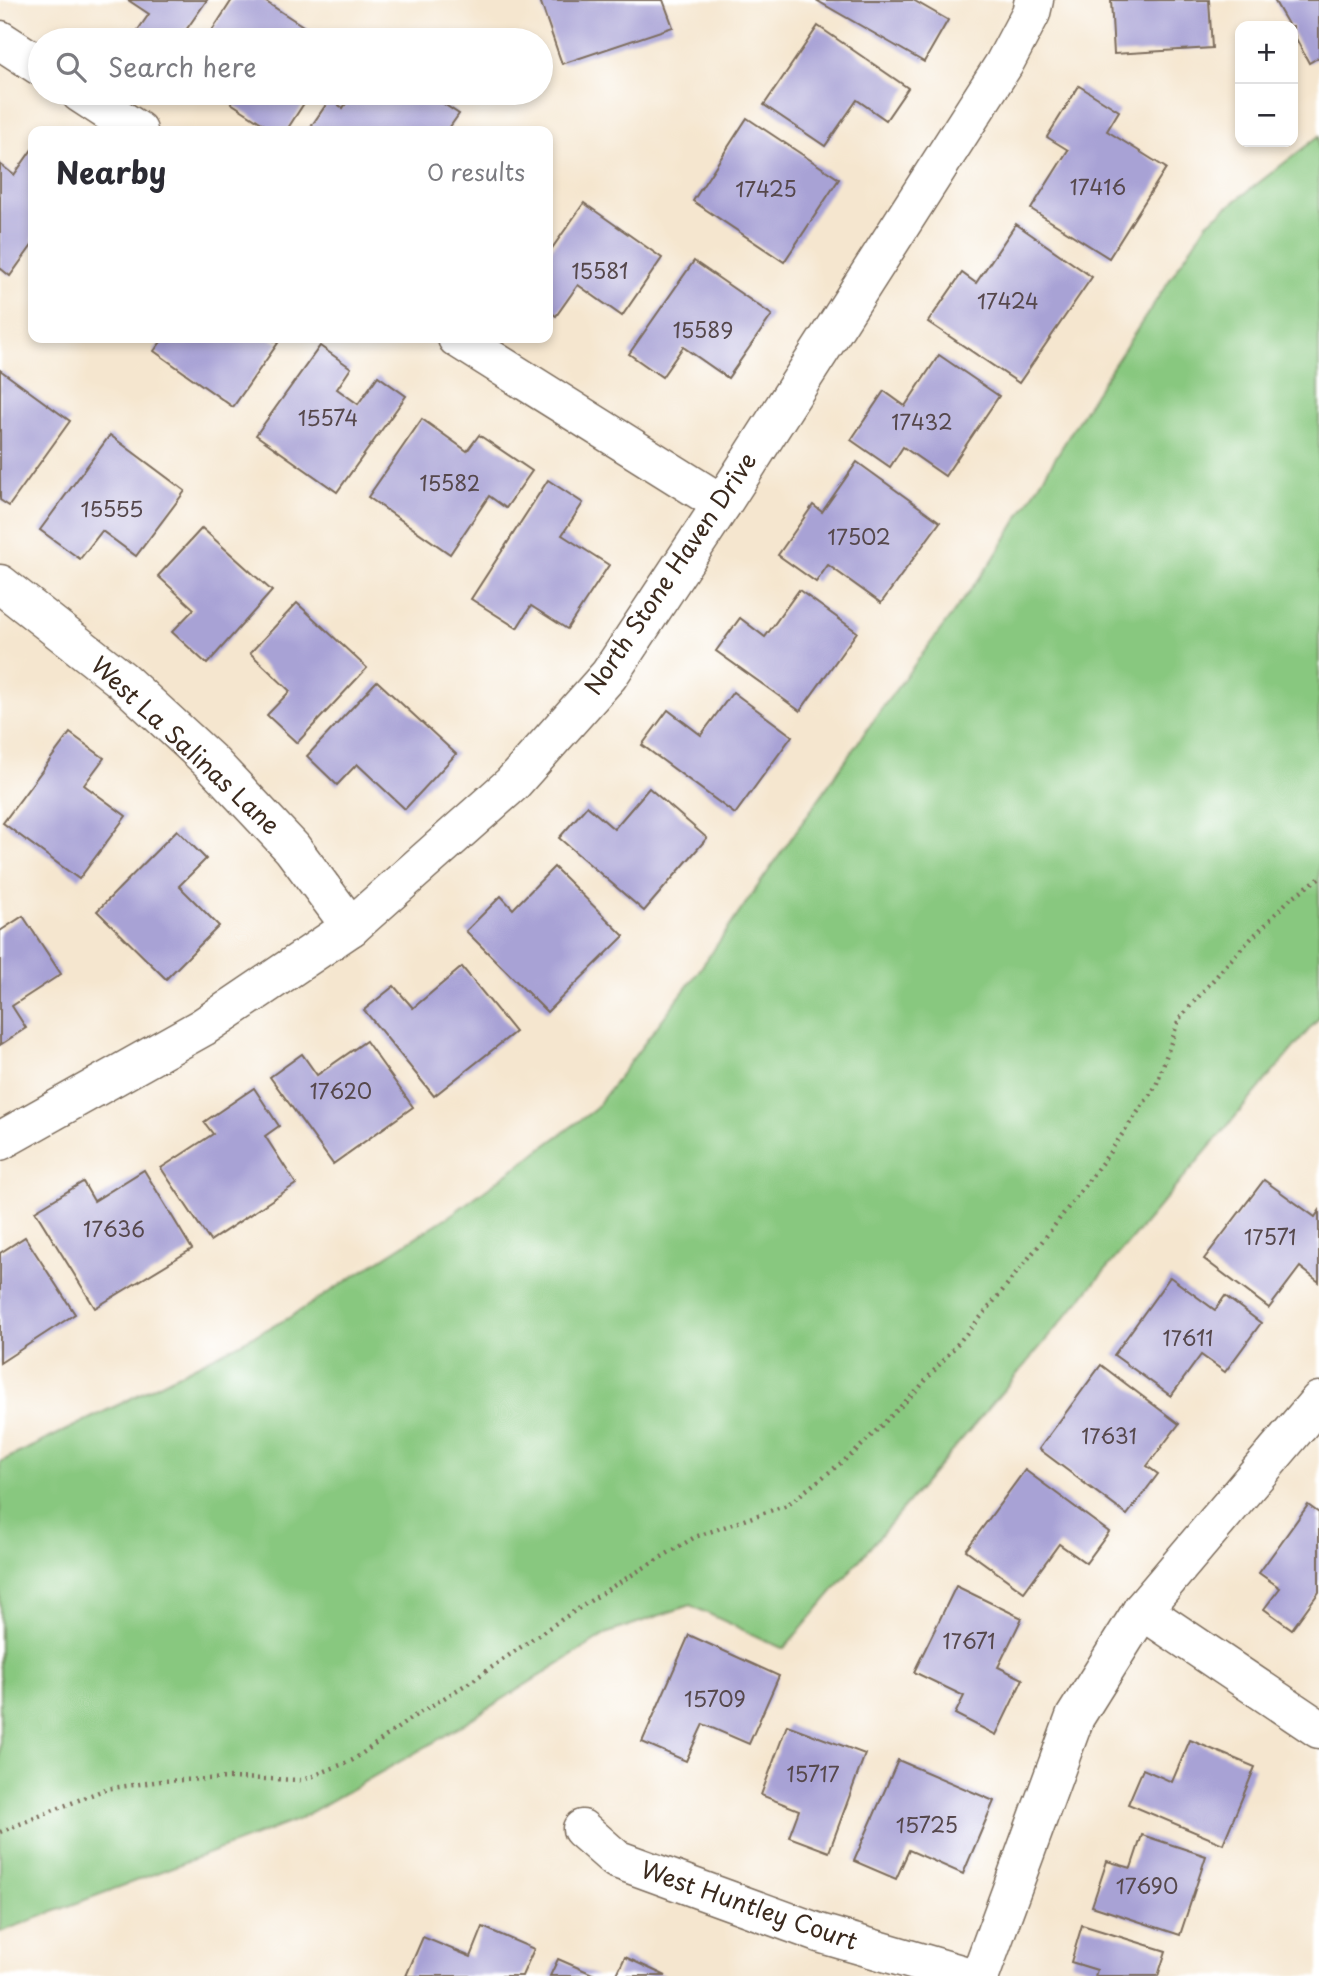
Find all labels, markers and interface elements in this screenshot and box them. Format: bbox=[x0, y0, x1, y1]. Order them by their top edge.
map controls bbox=[1235, 21, 1298, 147]
button: + bbox=[1235, 21, 1298, 84]
search box bbox=[28, 28, 553, 105]
text: Search here bbox=[108, 47, 257, 86]
icon: search bbox=[52, 48, 90, 86]
button: − bbox=[1235, 84, 1298, 147]
text: Nearby bbox=[56, 149, 166, 194]
text: 0 results bbox=[427, 154, 525, 189]
house number: 17416 bbox=[1070, 170, 1126, 202]
house number: 17425 bbox=[735, 172, 797, 204]
house number: 15581 bbox=[571, 254, 629, 286]
house number: 17424 bbox=[977, 284, 1039, 316]
house number: 15589 bbox=[673, 313, 733, 345]
house number: 15574 bbox=[298, 401, 358, 433]
house number: 17432 bbox=[891, 405, 953, 437]
street label: North Stone Haven Drive bbox=[574, 444, 764, 702]
house number: 15582 bbox=[420, 466, 480, 498]
house number: 15555 bbox=[81, 492, 143, 524]
house number: 17502 bbox=[827, 520, 891, 552]
street label: West La Salinas Lane bbox=[84, 647, 289, 842]
house number: 17620 bbox=[310, 1074, 372, 1106]
house number: 17636 bbox=[83, 1212, 145, 1244]
house number: 17571 bbox=[1244, 1220, 1296, 1252]
house number: 17611 bbox=[1162, 1321, 1214, 1353]
house number: 17631 bbox=[1081, 1419, 1137, 1451]
house number: 17671 bbox=[943, 1624, 995, 1656]
house number: 15709 bbox=[684, 1682, 746, 1714]
house number: 15717 bbox=[786, 1757, 840, 1789]
house number: 15725 bbox=[896, 1808, 958, 1840]
street label: West Huntley Court bbox=[636, 1850, 863, 1958]
house number: 17690 bbox=[1116, 1869, 1178, 1901]

